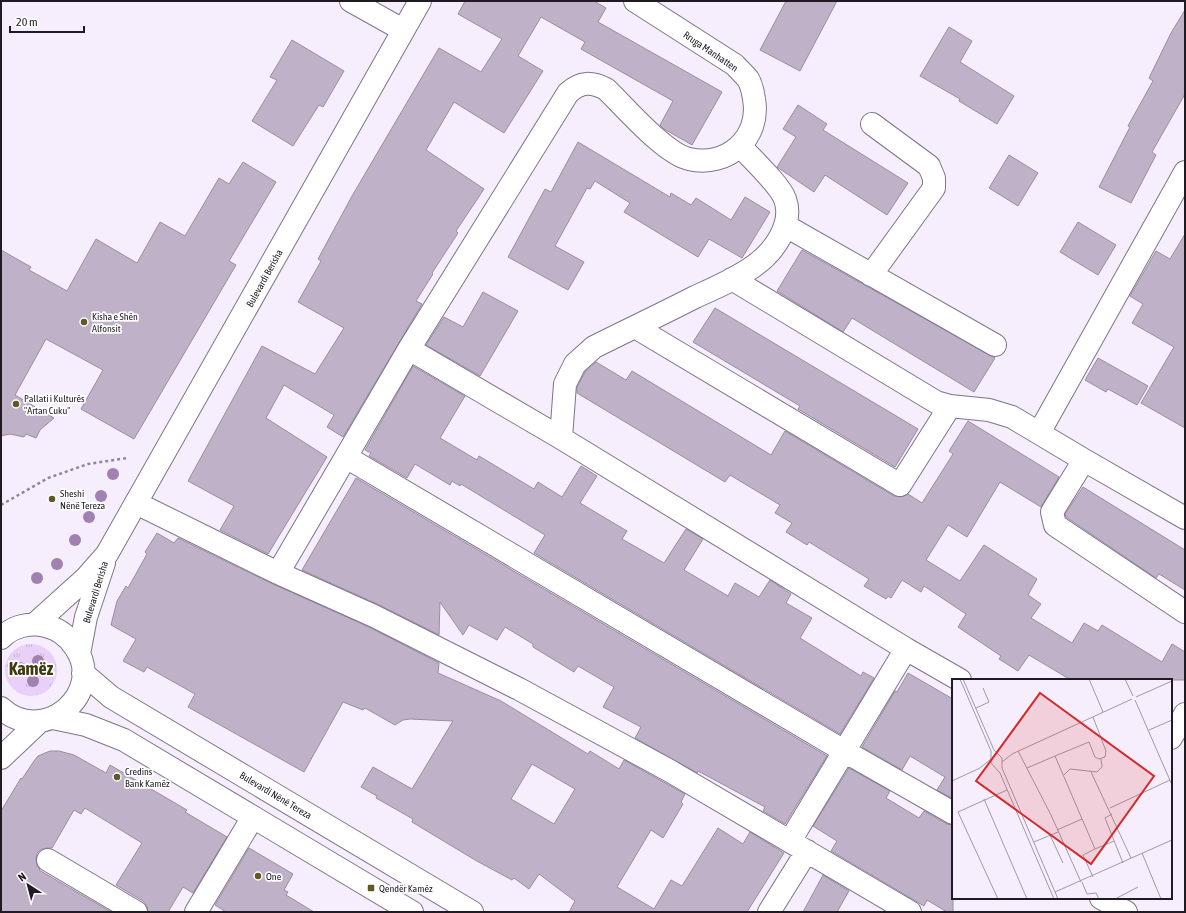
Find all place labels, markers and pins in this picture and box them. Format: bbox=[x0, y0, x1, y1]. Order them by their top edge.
place label: Kisha e Shën Alfonsit bbox=[92, 311, 138, 334]
marker: Kisha e Shën Alfonsit bbox=[79, 317, 89, 327]
place label: Pallati i Kulturës "Artan Cuku" bbox=[24, 393, 85, 416]
marker: Pallati i Kulturës "Artan Cuku" bbox=[11, 399, 21, 409]
place label: Sheshi Nënë Tereza bbox=[60, 488, 106, 511]
marker: Sheshi Nënë Tereza bbox=[47, 494, 57, 504]
place label: Credins Bank Kamëz bbox=[125, 766, 170, 789]
marker: Credins Bank Kamëz bbox=[112, 772, 122, 782]
marker: One bbox=[253, 871, 263, 881]
place label: One bbox=[266, 871, 282, 882]
marker: Qendër Kamëz bbox=[366, 883, 376, 893]
place label: Qendër Kamëz bbox=[379, 883, 433, 894]

